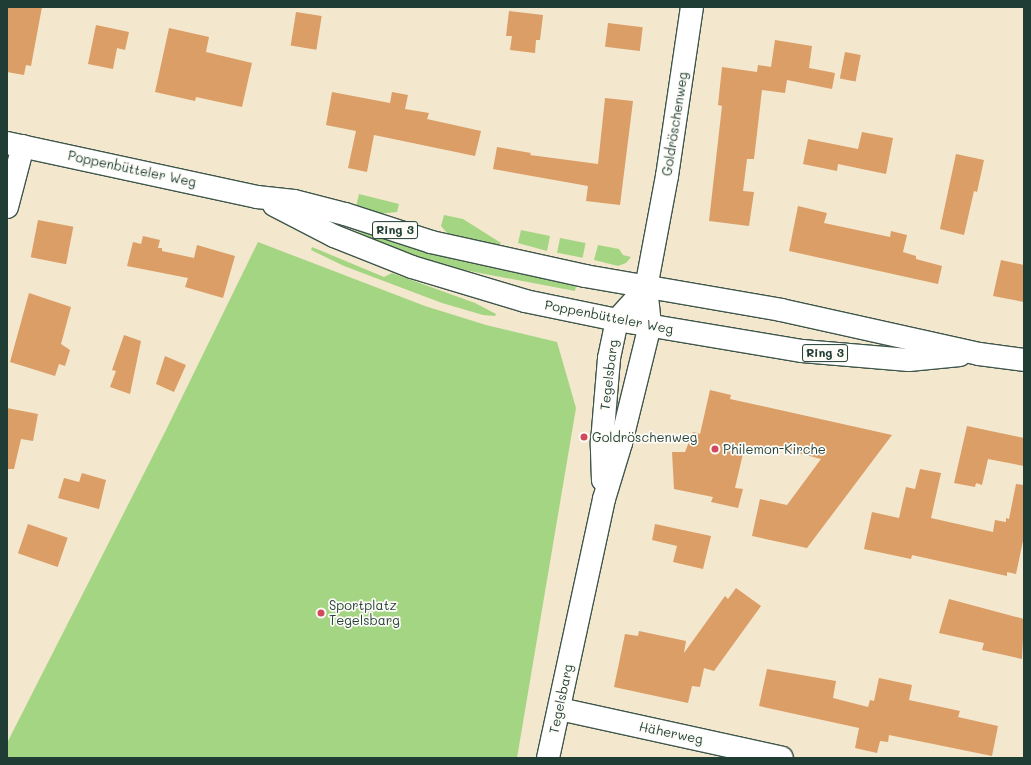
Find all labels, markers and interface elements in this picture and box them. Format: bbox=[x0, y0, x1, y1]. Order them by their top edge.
street label: Goldröschenweg bbox=[659, 71, 691, 177]
street label: Poppenbütteler Weg bbox=[66, 148, 198, 190]
road number: Ring 3 bbox=[372, 220, 418, 240]
street label: Poppenbütteler Weg bbox=[543, 297, 675, 337]
street label: Tegelsbarg bbox=[597, 339, 621, 411]
road number: Ring 3 bbox=[802, 343, 848, 363]
place label: Goldröschenweg bbox=[592, 429, 697, 445]
marker: Goldröschenweg bbox=[579, 432, 589, 442]
place label: Philemon-Kirche bbox=[723, 441, 826, 457]
marker: Philemon-Kirche bbox=[710, 444, 720, 454]
place label: Sportplatz Tegelsbarg bbox=[329, 598, 400, 629]
marker: Sportplatz Tegelsbarg bbox=[316, 608, 326, 618]
street label: Tegelsbarg bbox=[546, 663, 576, 735]
street label: Häherweg bbox=[638, 719, 704, 747]

